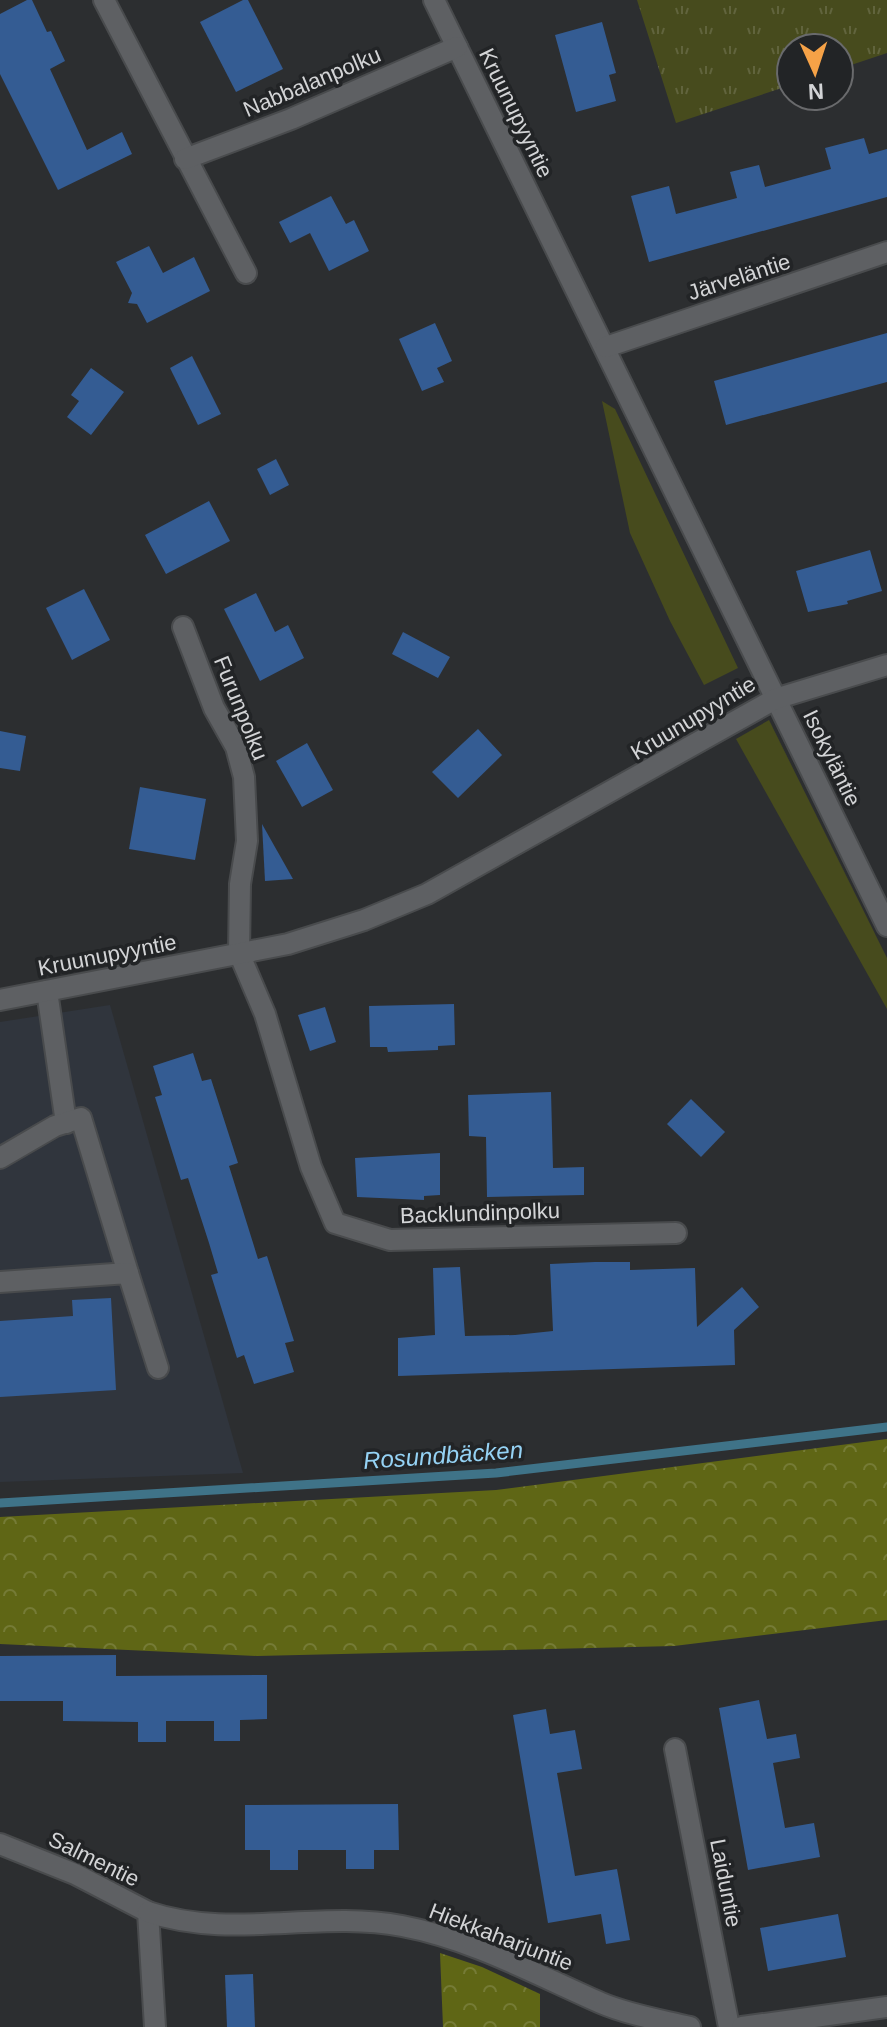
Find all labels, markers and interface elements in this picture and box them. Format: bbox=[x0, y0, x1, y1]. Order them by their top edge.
north arrow bbox=[775, 32, 855, 112]
street label: Nabbalanpolku bbox=[240, 42, 384, 122]
street label: Kruunupyyntie bbox=[474, 44, 558, 182]
text: N bbox=[807, 79, 825, 104]
street label: Järveläntie bbox=[685, 249, 793, 305]
street label: Furunpolku bbox=[209, 652, 273, 764]
street label: Kruunupyyntie bbox=[626, 671, 760, 765]
street label: Isokyläntie bbox=[798, 706, 866, 810]
street label: Kruunupyyntie bbox=[36, 929, 178, 981]
street label: Backlundinpolku bbox=[399, 1198, 561, 1228]
water label: Rosundbäcken bbox=[362, 1436, 524, 1474]
street label: Salmentie bbox=[45, 1826, 143, 1892]
street label: Laiduntie bbox=[705, 1837, 747, 1929]
street label: Hiekkaharjuntie bbox=[426, 1898, 576, 1976]

